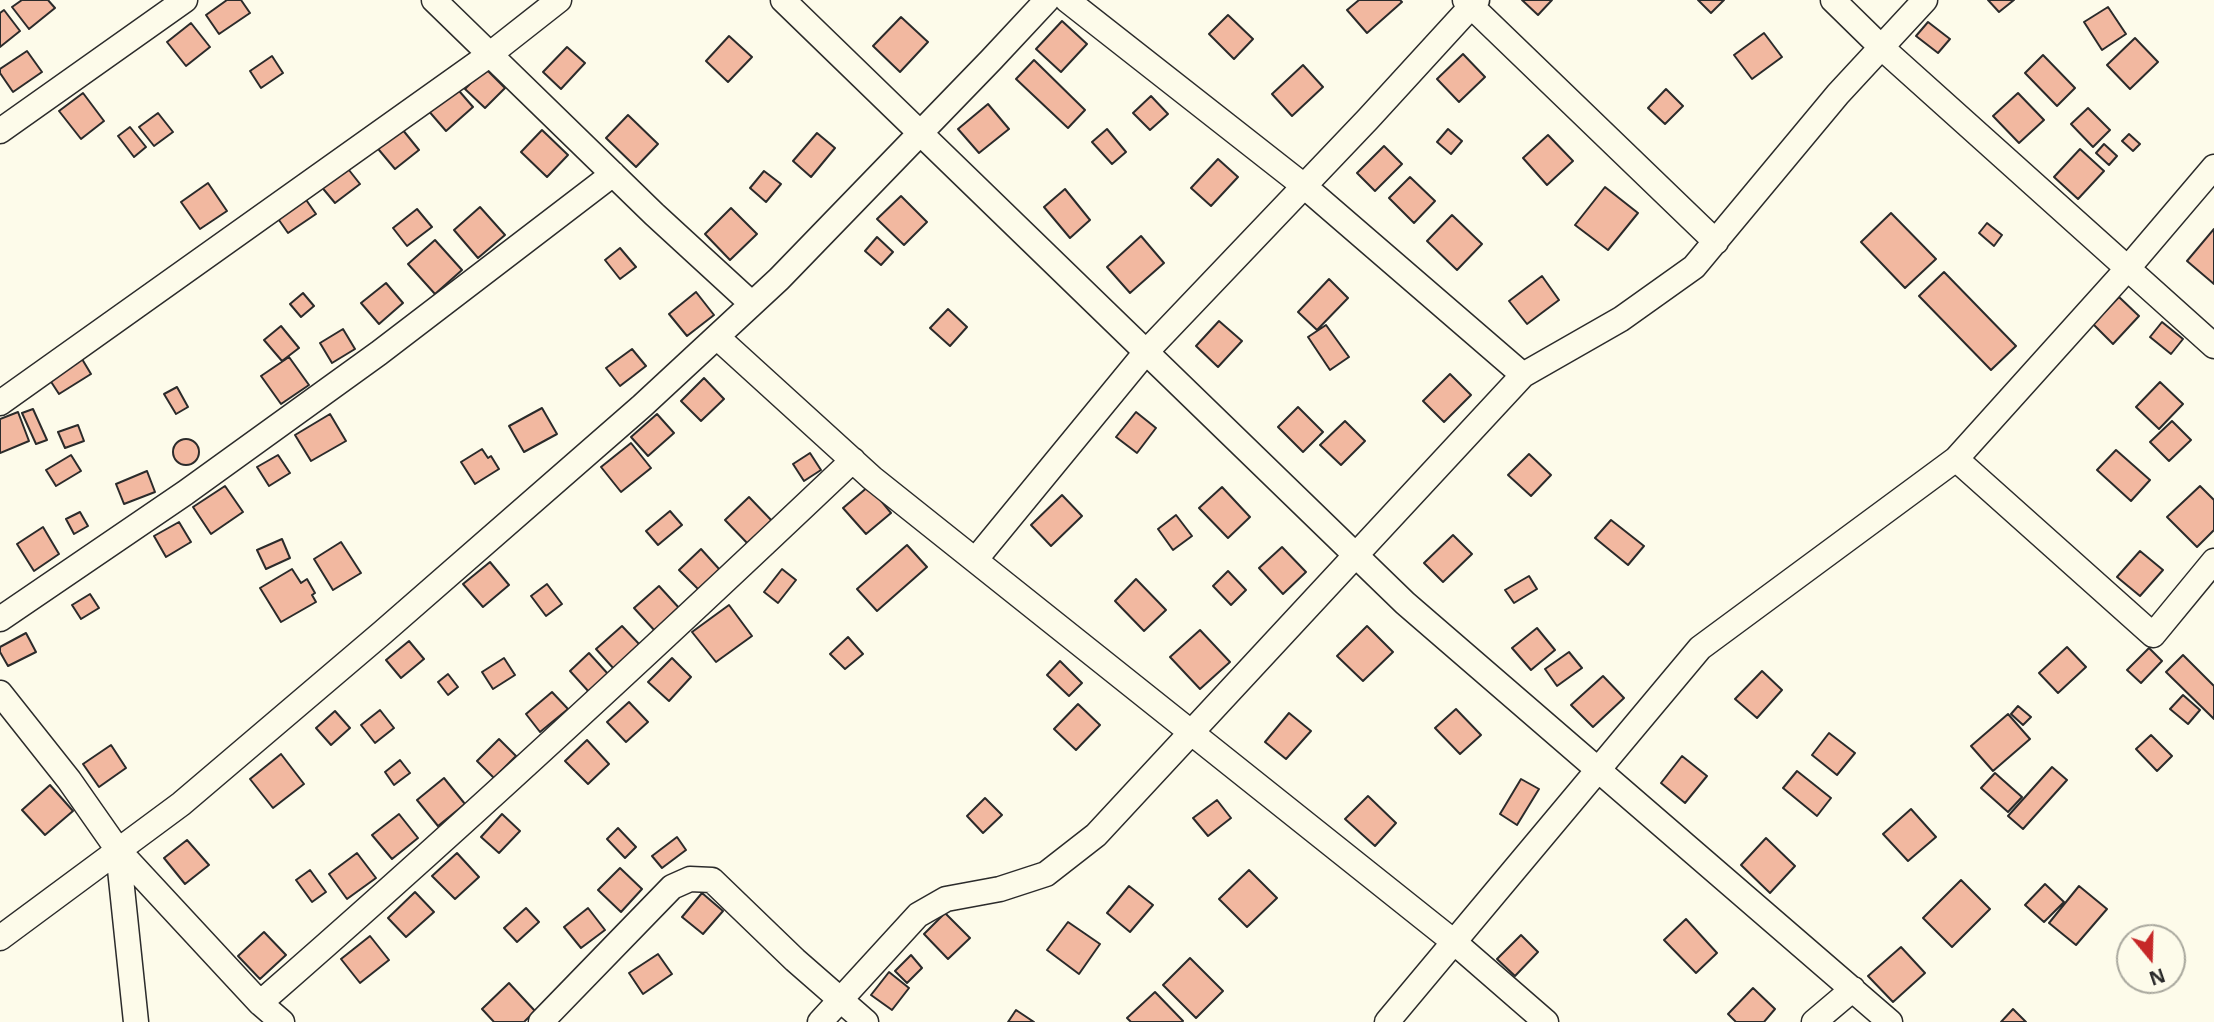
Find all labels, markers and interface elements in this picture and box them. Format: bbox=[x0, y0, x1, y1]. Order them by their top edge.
north arrow bbox=[2116, 924, 2186, 994]
text: N bbox=[2146, 962, 2169, 992]

